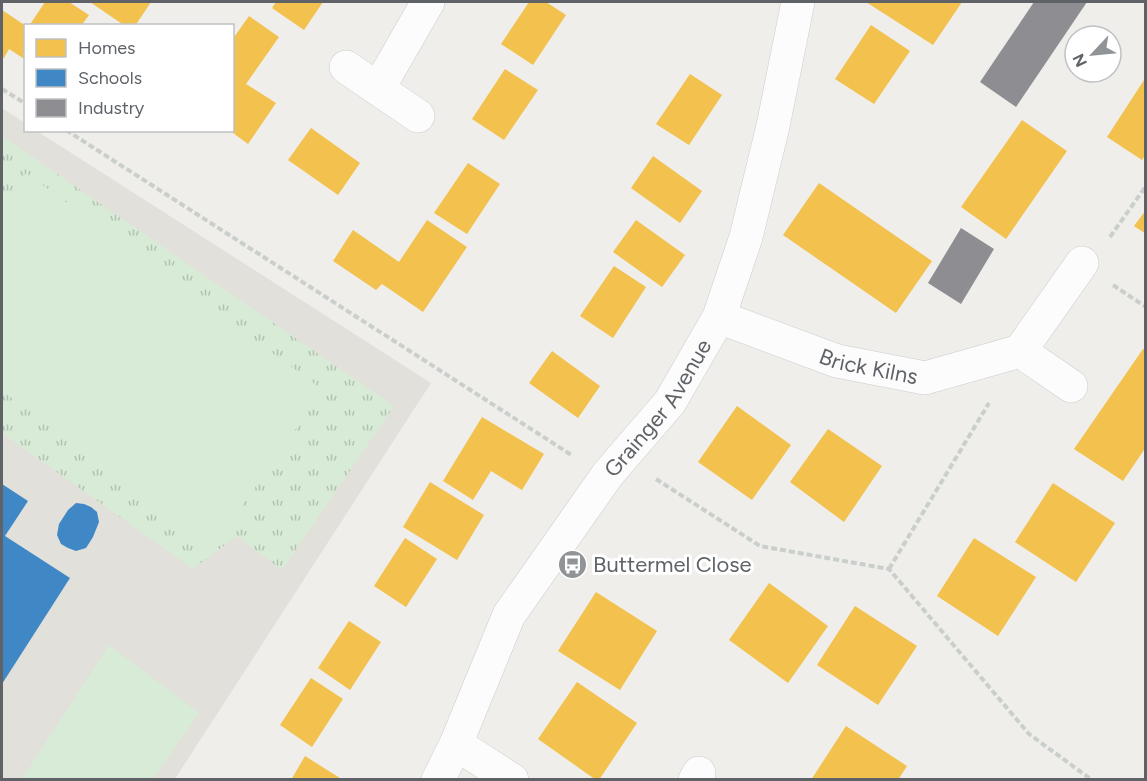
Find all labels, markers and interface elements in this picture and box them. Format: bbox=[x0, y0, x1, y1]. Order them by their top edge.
legend bbox=[24, 24, 234, 132]
north arrow bbox=[1063, 24, 1123, 84]
text: Homes bbox=[78, 37, 136, 59]
text: N bbox=[1069, 51, 1091, 70]
text: Schools bbox=[78, 67, 142, 89]
text: Industry bbox=[78, 97, 145, 119]
street label: Grainger Avenue bbox=[598, 334, 717, 482]
street label: Brick Kilns bbox=[816, 342, 920, 390]
bus stop icon: Buttermel Close bbox=[556, 548, 588, 580]
place label: Buttermel Close bbox=[593, 551, 751, 578]

